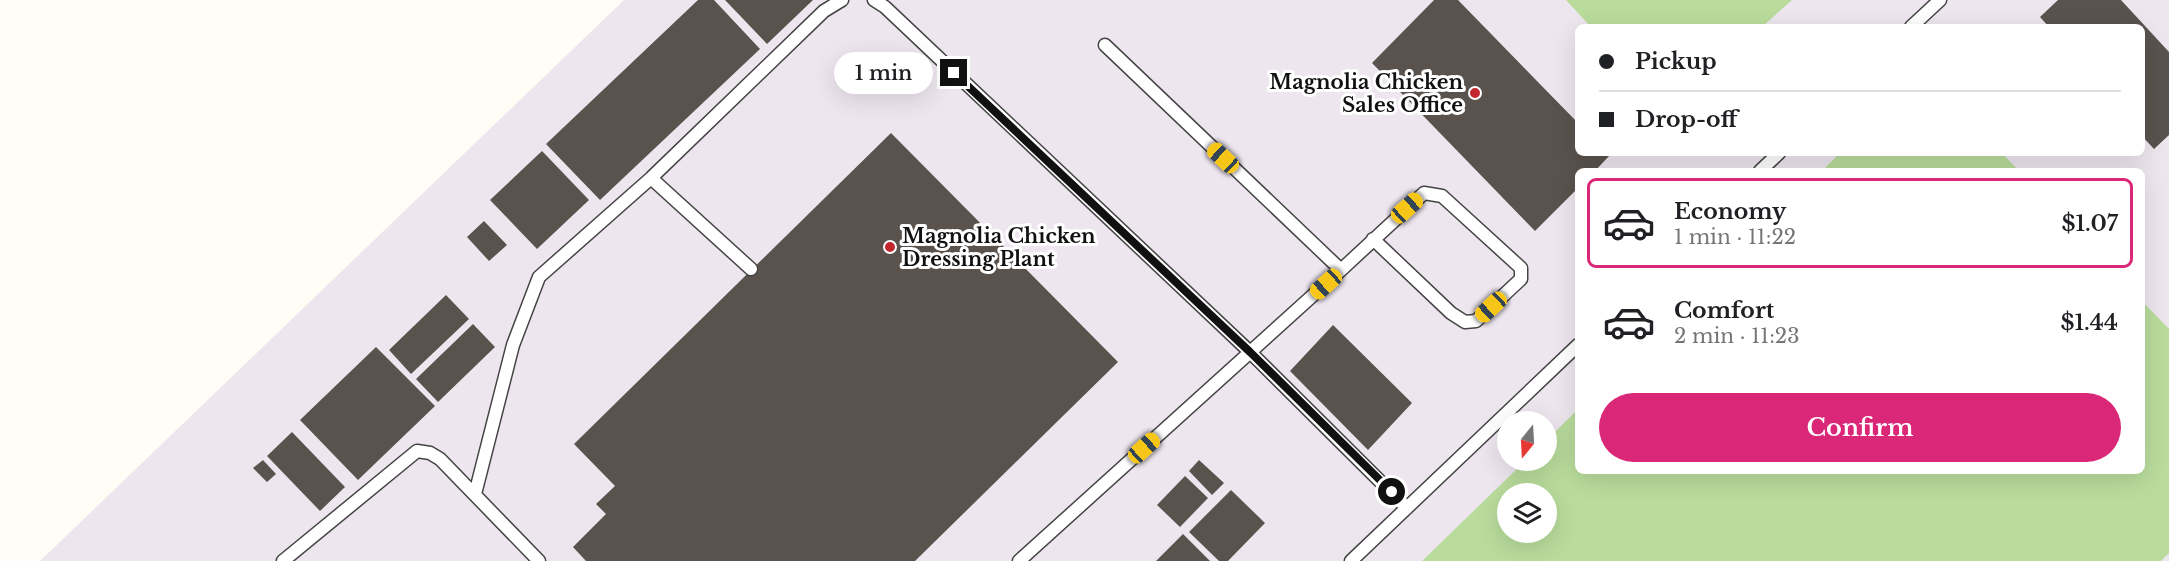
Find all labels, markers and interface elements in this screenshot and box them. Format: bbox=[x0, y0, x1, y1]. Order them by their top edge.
text: Pickup bbox=[1635, 48, 1717, 75]
callout: 1 min bbox=[834, 52, 933, 94]
route end bbox=[940, 59, 967, 86]
text: 1 min bbox=[855, 61, 912, 85]
place label: Magnolia Chicken Sales Office bbox=[1269, 70, 1463, 117]
marker: Magnolia Chicken Sales Office bbox=[1468, 86, 1482, 100]
text: Drop-off bbox=[1635, 106, 1737, 133]
car bbox=[1204, 139, 1242, 177]
car bbox=[1388, 189, 1426, 227]
icon: car bbox=[1602, 196, 1656, 250]
text: Economy bbox=[1674, 198, 1786, 225]
text: $1.07 bbox=[2061, 210, 2118, 237]
place label: Magnolia Chicken Dressing Plant bbox=[902, 224, 1096, 271]
text: 1 min · 11:22 bbox=[1674, 225, 1796, 249]
marker: Magnolia Chicken Dressing Plant bbox=[883, 240, 897, 254]
car bbox=[1307, 265, 1345, 303]
car bbox=[1472, 288, 1510, 326]
icon: car bbox=[1602, 295, 1656, 349]
text: Comfort bbox=[1674, 297, 1774, 324]
text: $1.44 bbox=[2060, 309, 2118, 336]
text: 2 min · 11:23 bbox=[1674, 324, 1799, 348]
button: Confirm bbox=[1599, 393, 2121, 462]
north arrow bbox=[1497, 411, 1557, 471]
map controls bbox=[1497, 411, 1557, 543]
car bbox=[1125, 429, 1163, 467]
route start bbox=[1378, 478, 1405, 505]
button: layers bbox=[1497, 483, 1557, 543]

